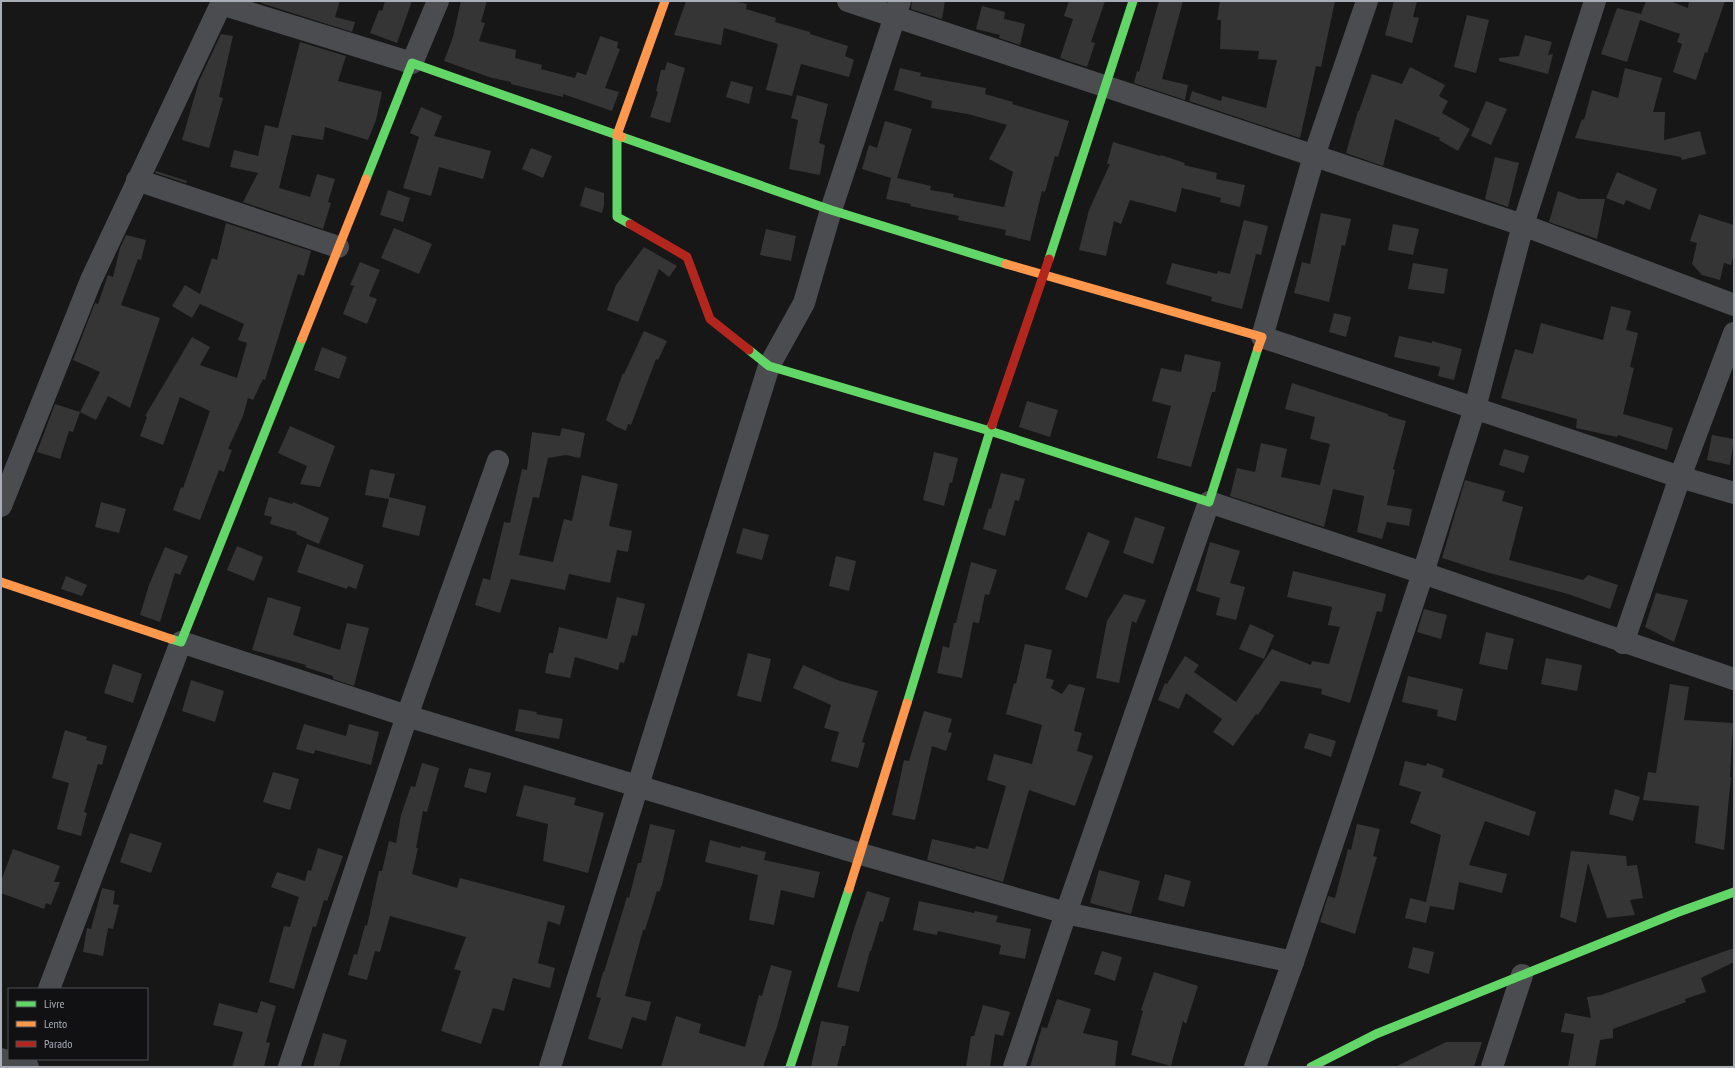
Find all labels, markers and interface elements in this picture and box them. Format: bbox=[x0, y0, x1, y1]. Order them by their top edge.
legend bbox=[8, 988, 148, 1060]
text: Livre bbox=[44, 996, 65, 1011]
text: Lento bbox=[44, 1016, 67, 1031]
text: Parado bbox=[44, 1036, 72, 1051]

